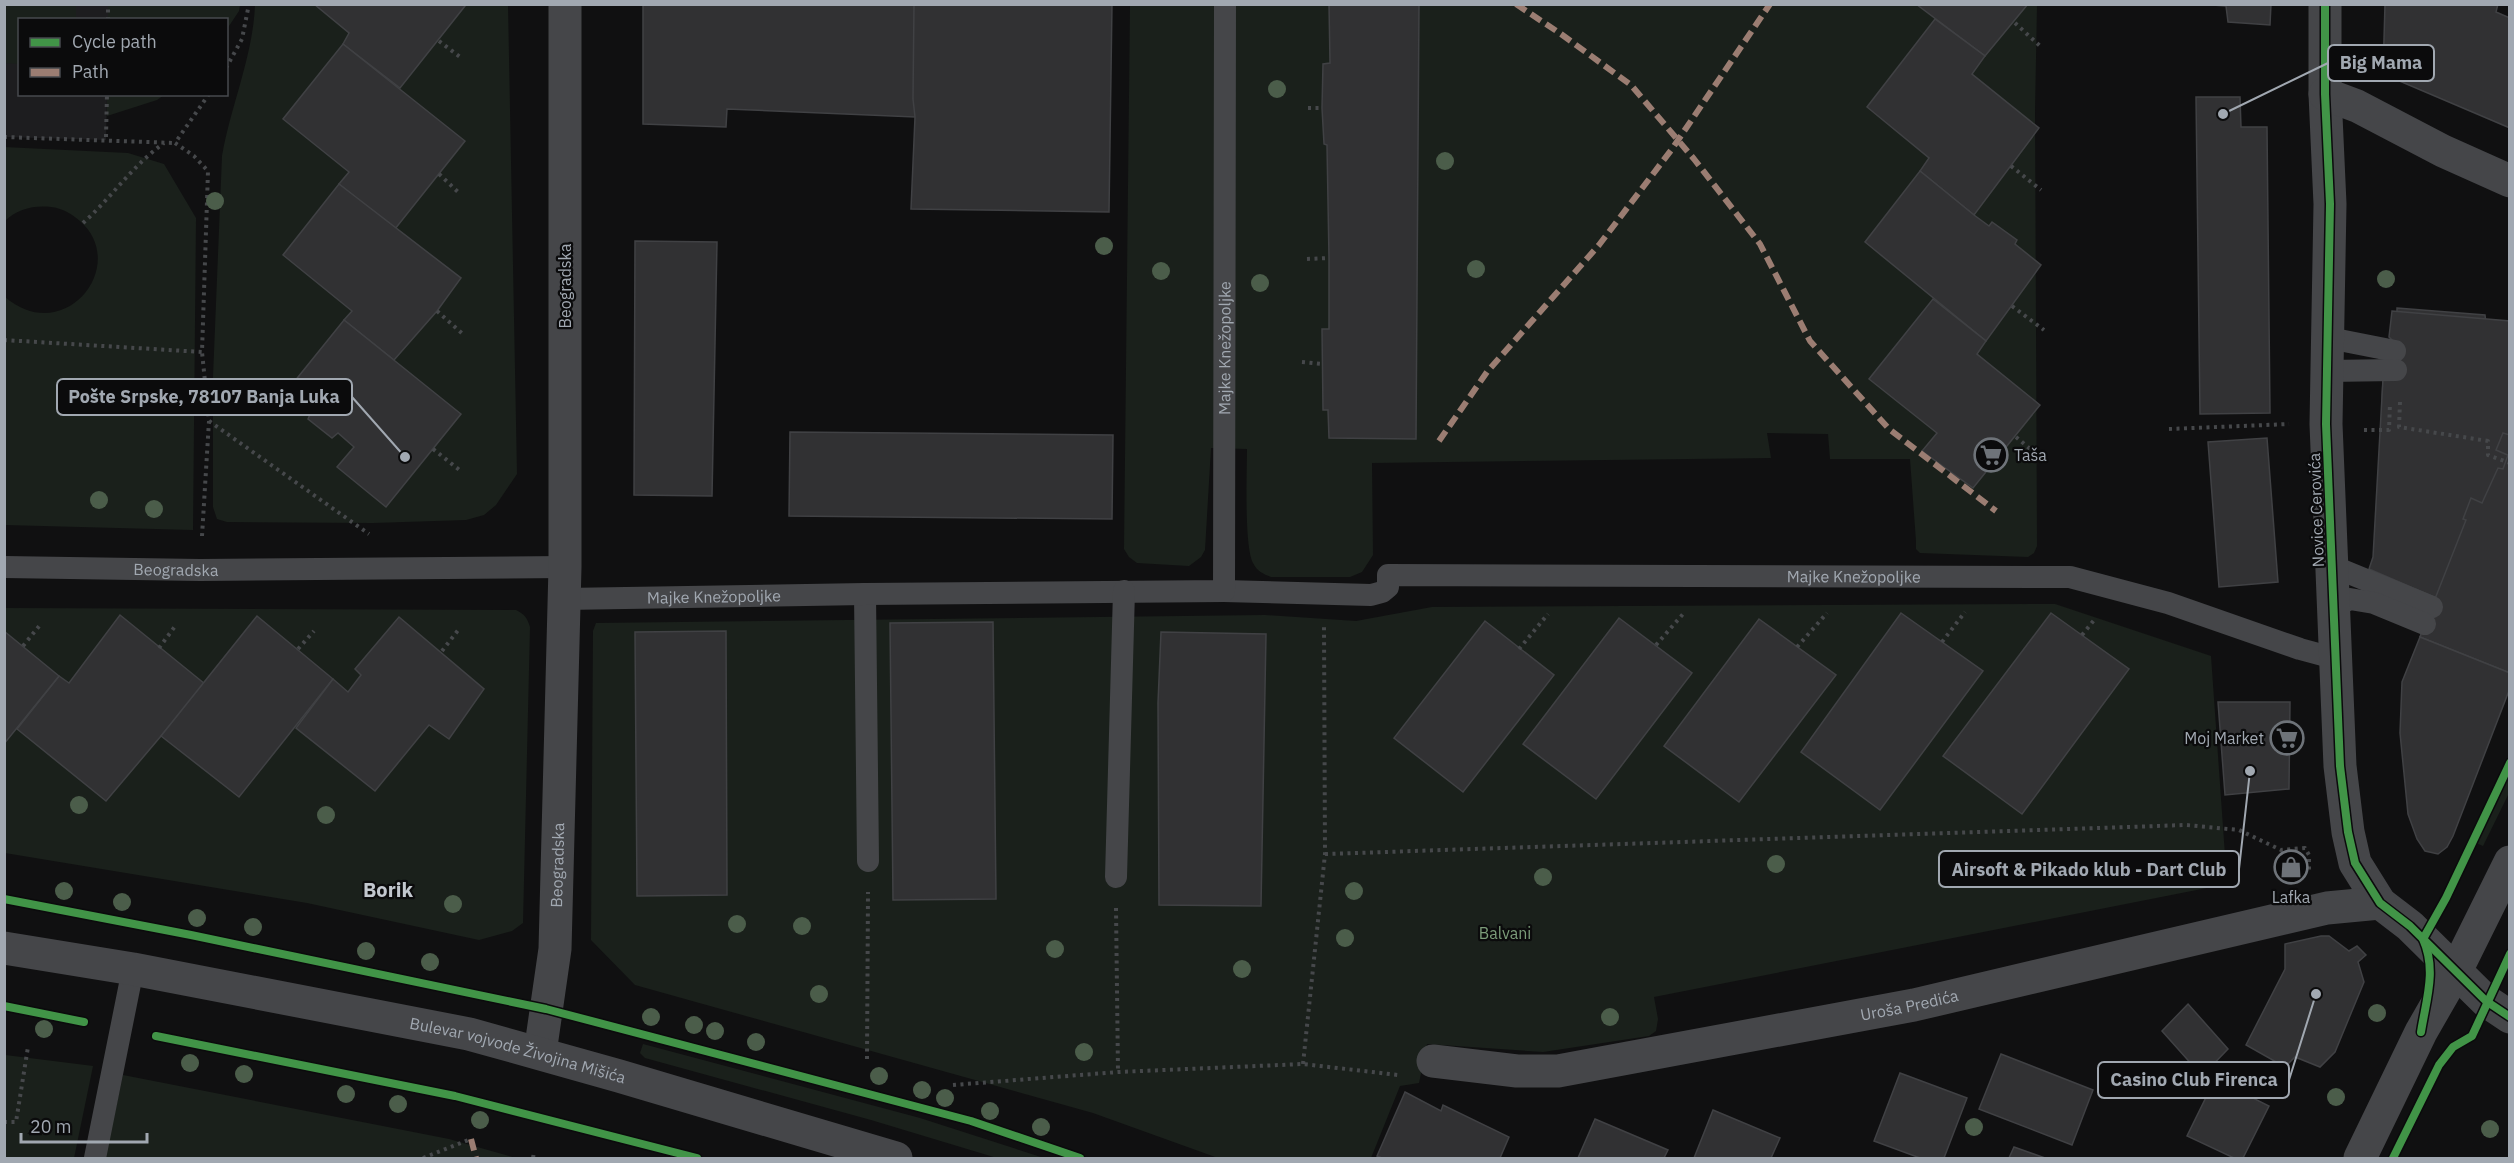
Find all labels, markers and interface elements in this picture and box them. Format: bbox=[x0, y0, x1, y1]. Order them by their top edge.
legend bbox=[18, 18, 228, 96]
text: Cycle path bbox=[72, 30, 157, 53]
callout: Big Mama bbox=[2328, 45, 2434, 81]
text: Big Mama bbox=[2340, 51, 2422, 74]
text: Path bbox=[72, 60, 109, 83]
street label: Beogradska bbox=[555, 243, 575, 328]
street label: Majke Knežopoljke bbox=[1214, 281, 1235, 415]
callout: Pošte Srpske, 78107 Banja Luka bbox=[57, 379, 352, 415]
text: Pošte Srpske, 78107 Banja Luka bbox=[68, 385, 340, 408]
supermarket icon: Taša bbox=[1973, 437, 2009, 473]
place label: Taša bbox=[2014, 445, 2047, 465]
street label: Novice Cerovića bbox=[2304, 452, 2328, 567]
street label: Beogradska bbox=[133, 559, 219, 580]
street label: Majke Knežopoljke bbox=[1787, 566, 1921, 587]
street label: Majke Knežopoljke bbox=[647, 585, 781, 608]
supermarket icon: Moj Market bbox=[2269, 720, 2305, 756]
place label: Moj Market bbox=[2184, 728, 2264, 748]
street label: Beogradska bbox=[546, 822, 568, 908]
shop icon: Lafka bbox=[2273, 849, 2309, 885]
callout: Airsoft & Pikado klub - Dart Club bbox=[1939, 851, 2239, 887]
text: Airsoft & Pikado klub - Dart Club bbox=[1951, 858, 2227, 881]
district label: Borik bbox=[363, 876, 413, 903]
place label: Lafka bbox=[2272, 887, 2311, 907]
park label: Balvani bbox=[1479, 923, 1531, 943]
street label: Uroša Predića bbox=[1859, 985, 1961, 1025]
street label: Bulevar vojvode Živojina Mišića bbox=[408, 1013, 629, 1088]
callout: Casino Club Firenca bbox=[2098, 1062, 2289, 1098]
text: Casino Club Firenca bbox=[2110, 1068, 2278, 1091]
scale bar bbox=[21, 1106, 147, 1144]
text: 20 m bbox=[30, 1115, 72, 1138]

